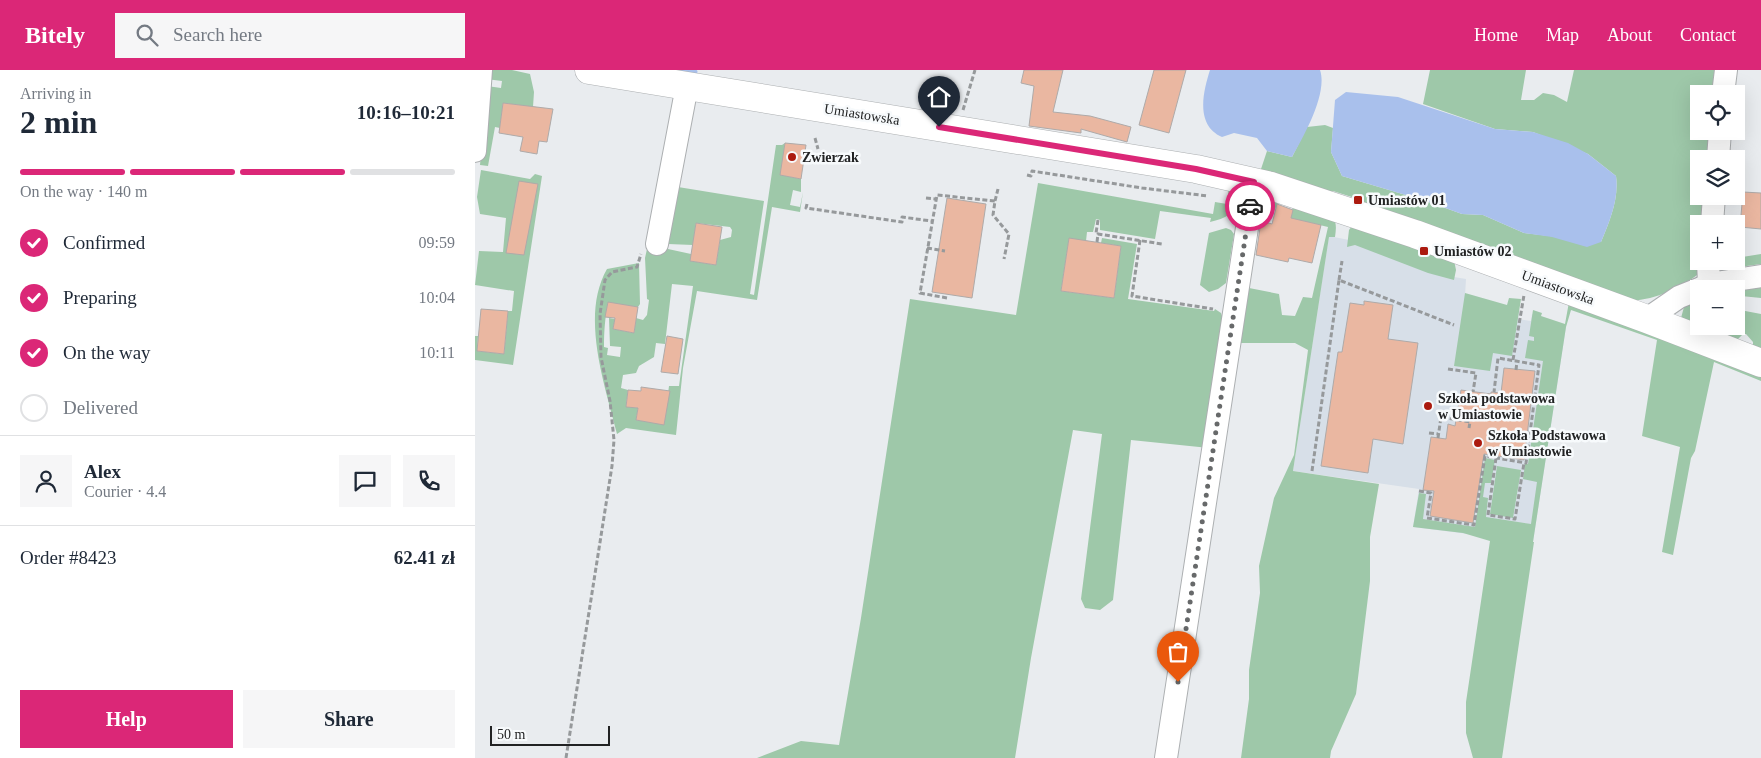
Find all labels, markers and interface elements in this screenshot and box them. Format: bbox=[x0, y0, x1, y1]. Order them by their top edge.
search box bbox=[115, 13, 465, 58]
icon: search bbox=[133, 21, 161, 49]
text: Bitely bbox=[25, 22, 85, 48]
text: Search here bbox=[173, 24, 262, 45]
text: Home bbox=[1474, 25, 1518, 45]
text: Map bbox=[1546, 25, 1579, 45]
text: About bbox=[1607, 25, 1652, 45]
text: Contact bbox=[1680, 25, 1736, 45]
pin bbox=[918, 76, 960, 127]
icon: home bbox=[925, 83, 953, 111]
text: Arriving in bbox=[20, 85, 92, 102]
map controls bbox=[1690, 85, 1745, 335]
button: locate bbox=[1690, 85, 1745, 140]
street label: Umiastowska bbox=[823, 101, 902, 128]
text: 10:16–10:21 bbox=[357, 102, 455, 123]
text: 2 min bbox=[20, 104, 97, 140]
place label: Zwierzak bbox=[802, 150, 859, 165]
button: layers bbox=[1690, 150, 1745, 205]
marker: Zwierzak bbox=[786, 151, 798, 163]
courier bbox=[1225, 181, 1275, 231]
text: On the way · 140 m bbox=[20, 183, 148, 200]
icon: car bbox=[1236, 192, 1264, 220]
place label: Umiastów 01 bbox=[1368, 193, 1445, 208]
marker: Umiastów 01 bbox=[1352, 194, 1364, 206]
button: + bbox=[1690, 215, 1745, 270]
icon: check bbox=[20, 229, 48, 257]
text: Confirmed bbox=[63, 232, 145, 253]
text: 09:59 bbox=[419, 234, 455, 251]
place label: Umiastów 02 bbox=[1434, 244, 1511, 259]
marker: Umiastów 02 bbox=[1418, 245, 1430, 257]
street label: Umiastowska bbox=[1519, 267, 1597, 308]
button: − bbox=[1690, 280, 1745, 335]
icon: check bbox=[20, 284, 48, 312]
text: Preparing bbox=[63, 287, 137, 308]
text: 10:04 bbox=[419, 289, 455, 306]
icon: check bbox=[20, 339, 48, 367]
text: On the way bbox=[63, 342, 151, 363]
text: 10:11 bbox=[419, 344, 455, 361]
place label: Szkoła podstawowa w Umiastowie bbox=[1438, 391, 1555, 422]
text: Delivered bbox=[63, 397, 138, 418]
marker: Szkoła podstawowa w Umiastowie bbox=[1422, 400, 1434, 412]
place label: Szkoła Podstawowa w Umiastowie bbox=[1488, 428, 1606, 459]
marker: Szkoła Podstawowa w Umiastowie bbox=[1472, 437, 1484, 449]
button: person bbox=[20, 455, 72, 507]
button: chat bbox=[339, 455, 391, 507]
button: phone bbox=[403, 455, 455, 507]
text: Alex bbox=[84, 461, 121, 482]
text: Courier · 4.4 bbox=[84, 483, 166, 500]
text: Order #8423 bbox=[20, 547, 117, 568]
text: 62.41 zł bbox=[394, 547, 455, 568]
pin bbox=[1157, 631, 1199, 682]
icon: bag bbox=[1164, 638, 1192, 666]
button: Help bbox=[20, 690, 233, 748]
button: Share bbox=[243, 690, 455, 748]
scale bar bbox=[490, 723, 610, 746]
text: 50 m bbox=[497, 727, 525, 742]

